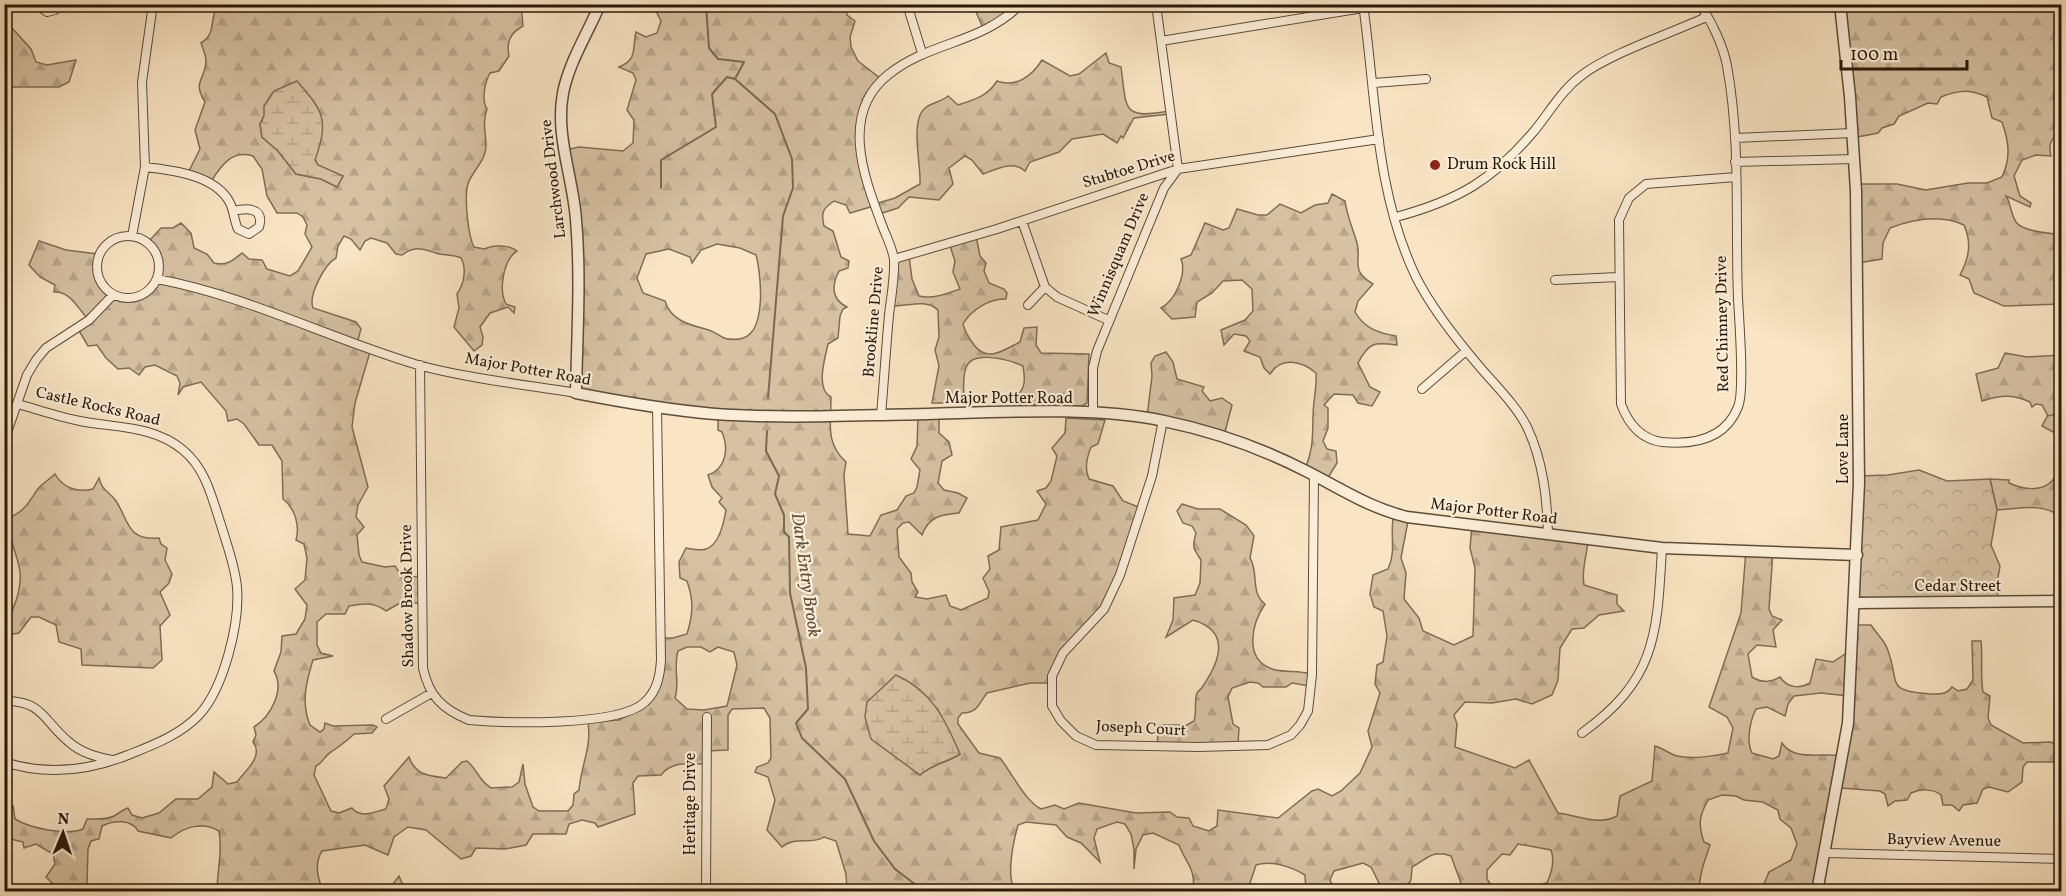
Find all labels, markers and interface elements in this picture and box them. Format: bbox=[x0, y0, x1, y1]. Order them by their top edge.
scale bar bbox=[1841, 33, 1967, 71]
text: 100 m bbox=[1850, 43, 1899, 68]
street label: Larchwood Drive bbox=[536, 118, 572, 240]
street label: Stubtoe Drive bbox=[1080, 145, 1178, 195]
place label: Drum Rock Hill bbox=[1447, 154, 1556, 176]
marker: Drum Rock Hill bbox=[1428, 158, 1442, 172]
street label: Winnisquam Drive bbox=[1083, 189, 1155, 321]
street label: Red Chimney Drive bbox=[1711, 255, 1735, 393]
street label: Brookline Drive bbox=[858, 266, 890, 378]
street label: Major Potter Road bbox=[463, 348, 593, 392]
street label: Castle Rocks Road bbox=[34, 382, 162, 432]
street label: Major Potter Road bbox=[945, 388, 1073, 410]
street label: Love Lane bbox=[1833, 414, 1855, 484]
street label: Major Potter Road bbox=[1429, 493, 1559, 531]
water label: Dark Entry Brook bbox=[784, 511, 826, 639]
street label: Shadow Brook Drive bbox=[396, 524, 420, 668]
street label: Cedar Street bbox=[1915, 576, 2002, 598]
street label: Joseph Court bbox=[1095, 716, 1187, 742]
street label: Heritage Drive bbox=[680, 753, 702, 855]
north arrow bbox=[33, 803, 93, 863]
text: N bbox=[57, 809, 70, 831]
street label: Bayview Avenue bbox=[1887, 829, 2001, 853]

